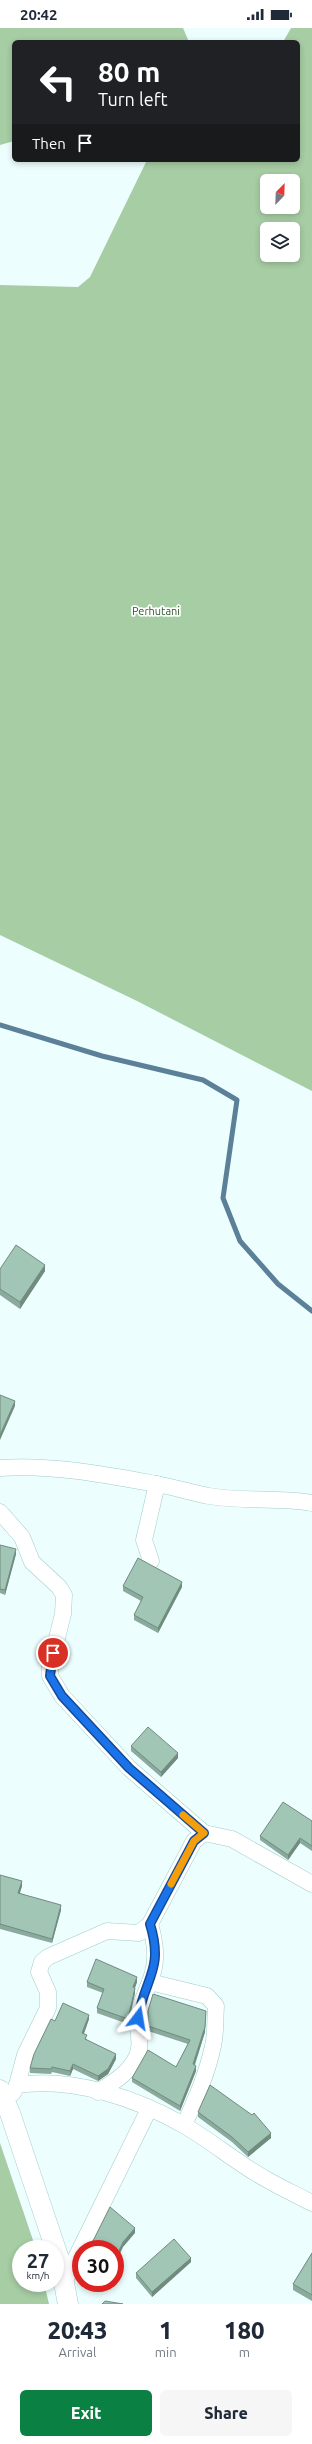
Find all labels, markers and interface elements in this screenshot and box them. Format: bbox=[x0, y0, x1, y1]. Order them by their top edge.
text: 20:42 bbox=[20, 6, 58, 23]
icon: left bbox=[32, 56, 84, 108]
text: 80 m bbox=[98, 56, 160, 87]
text: Turn left bbox=[98, 89, 168, 109]
icon: arrive bbox=[74, 132, 96, 154]
text: Then bbox=[32, 135, 66, 152]
north arrow bbox=[260, 174, 300, 214]
map controls bbox=[260, 174, 300, 262]
button: layers bbox=[260, 222, 300, 262]
park label: Perhutani bbox=[132, 605, 180, 617]
pin bbox=[36, 1636, 70, 1670]
icon: arrive bbox=[42, 1642, 64, 1664]
position arrow bbox=[117, 1997, 159, 2039]
speed limit sign: 30 bbox=[72, 2240, 124, 2292]
text: 27 bbox=[27, 2249, 49, 2272]
text: km/h bbox=[26, 2270, 50, 2281]
text: 20:43 bbox=[47, 2317, 107, 2344]
text: 1 bbox=[159, 2317, 172, 2344]
text: 180 bbox=[224, 2317, 265, 2344]
text: Arrival bbox=[58, 2345, 96, 2359]
text: min bbox=[155, 2345, 177, 2359]
text: m bbox=[239, 2345, 250, 2359]
button: Exit bbox=[20, 2390, 152, 2436]
button: Share bbox=[160, 2390, 292, 2436]

